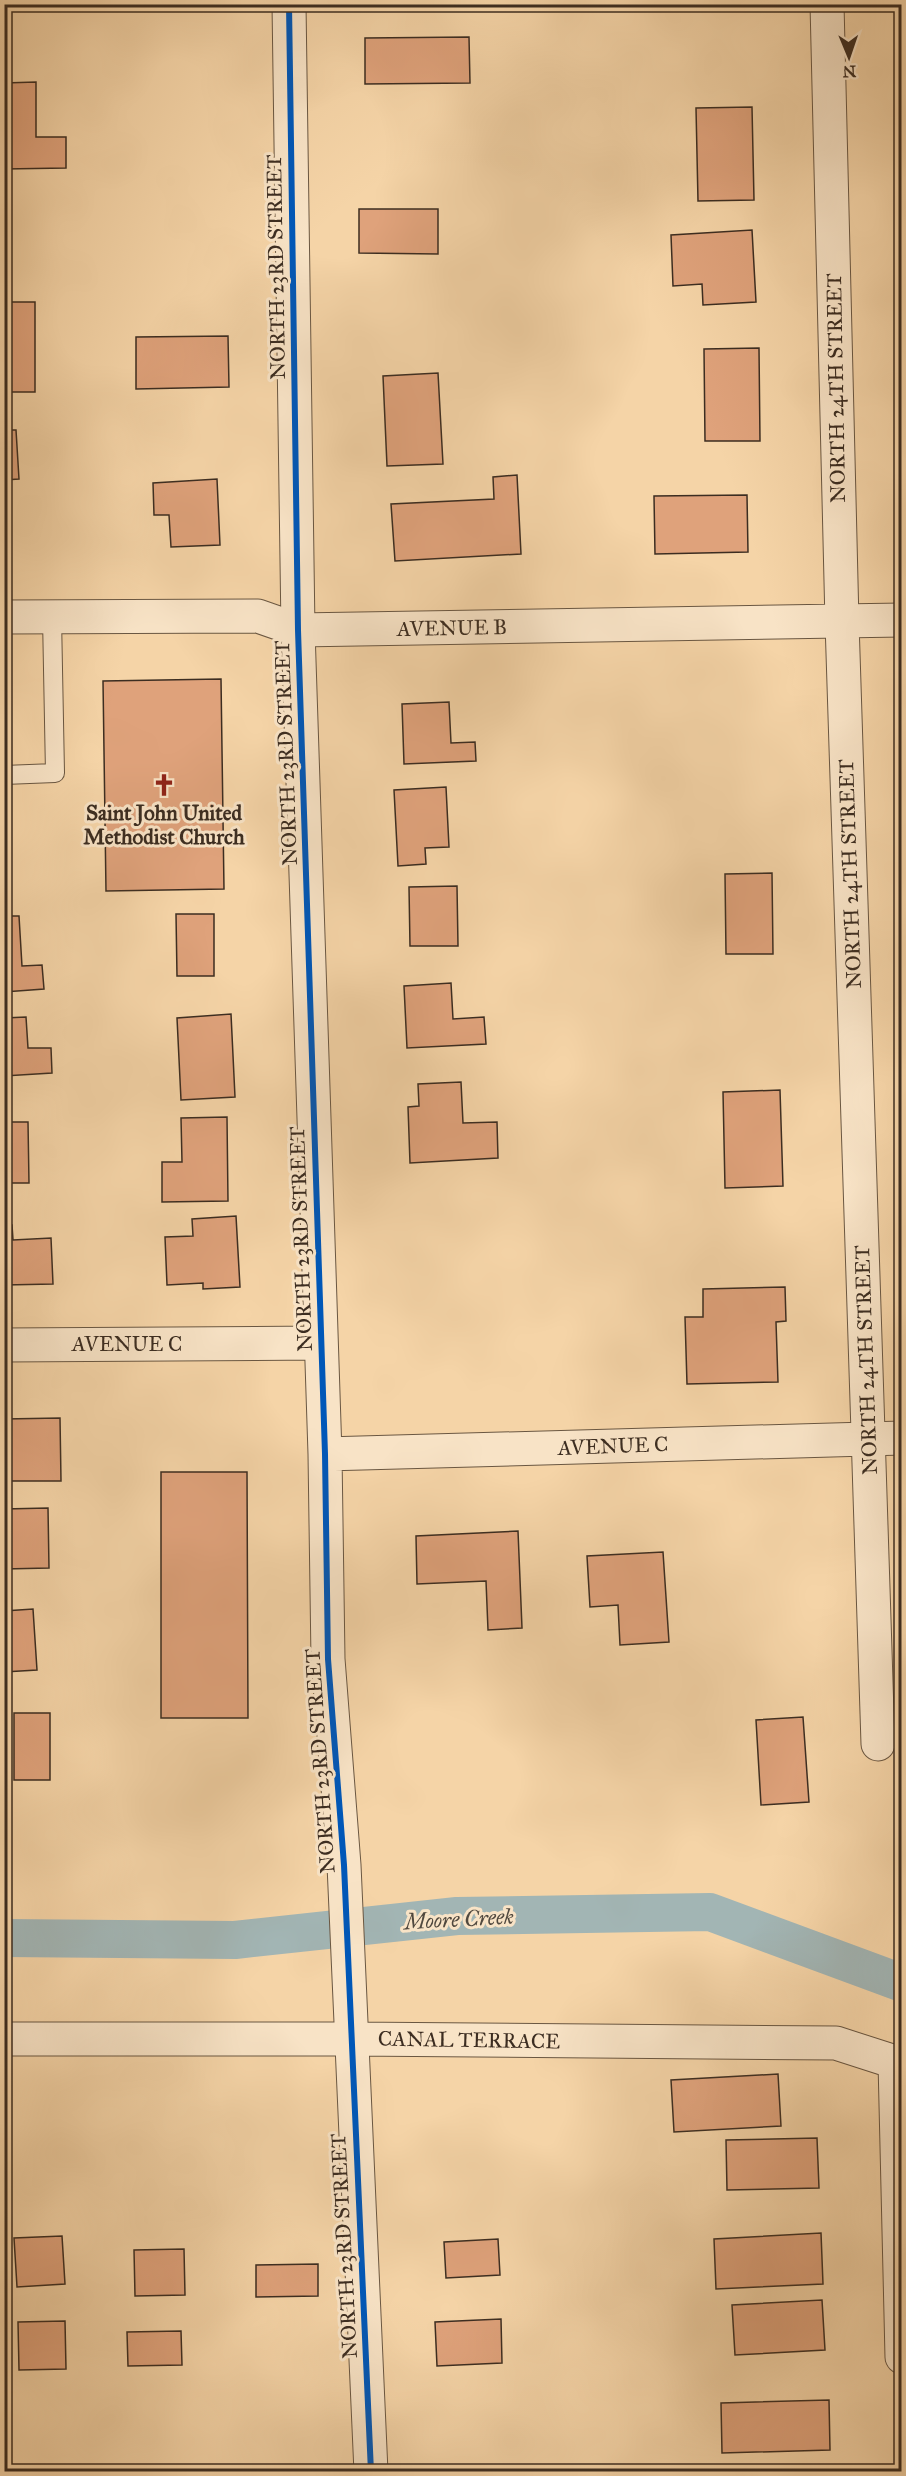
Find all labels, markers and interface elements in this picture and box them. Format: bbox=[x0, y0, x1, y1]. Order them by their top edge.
north arrow bbox=[819, 27, 879, 87]
text: N bbox=[842, 62, 857, 81]
street label: NORTH 23RD STREET bbox=[261, 154, 291, 380]
street label: NORTH 24TH STREET bbox=[821, 273, 851, 503]
street label: AVENUE B bbox=[396, 614, 507, 642]
street label: NORTH 23RD STREET bbox=[269, 640, 303, 866]
street label: NORTH 24TH STREET bbox=[833, 759, 867, 989]
church icon: Saint John United Methodist Church bbox=[151, 772, 177, 798]
place label: Saint John United Methodist Church bbox=[83, 800, 245, 850]
street label: NORTH 23RD STREET bbox=[284, 1126, 318, 1352]
street label: NORTH 24TH STREET bbox=[849, 1245, 883, 1475]
street label: AVENUE C bbox=[71, 1331, 182, 1357]
street label: AVENUE C bbox=[556, 1431, 669, 1461]
street label: NORTH 23RD STREET bbox=[299, 1648, 341, 1874]
water label: Moore Creek bbox=[402, 1903, 515, 1935]
street label: CANAL TERRACE bbox=[378, 2025, 560, 2055]
street label: NORTH 23RD STREET bbox=[325, 2133, 363, 2359]

